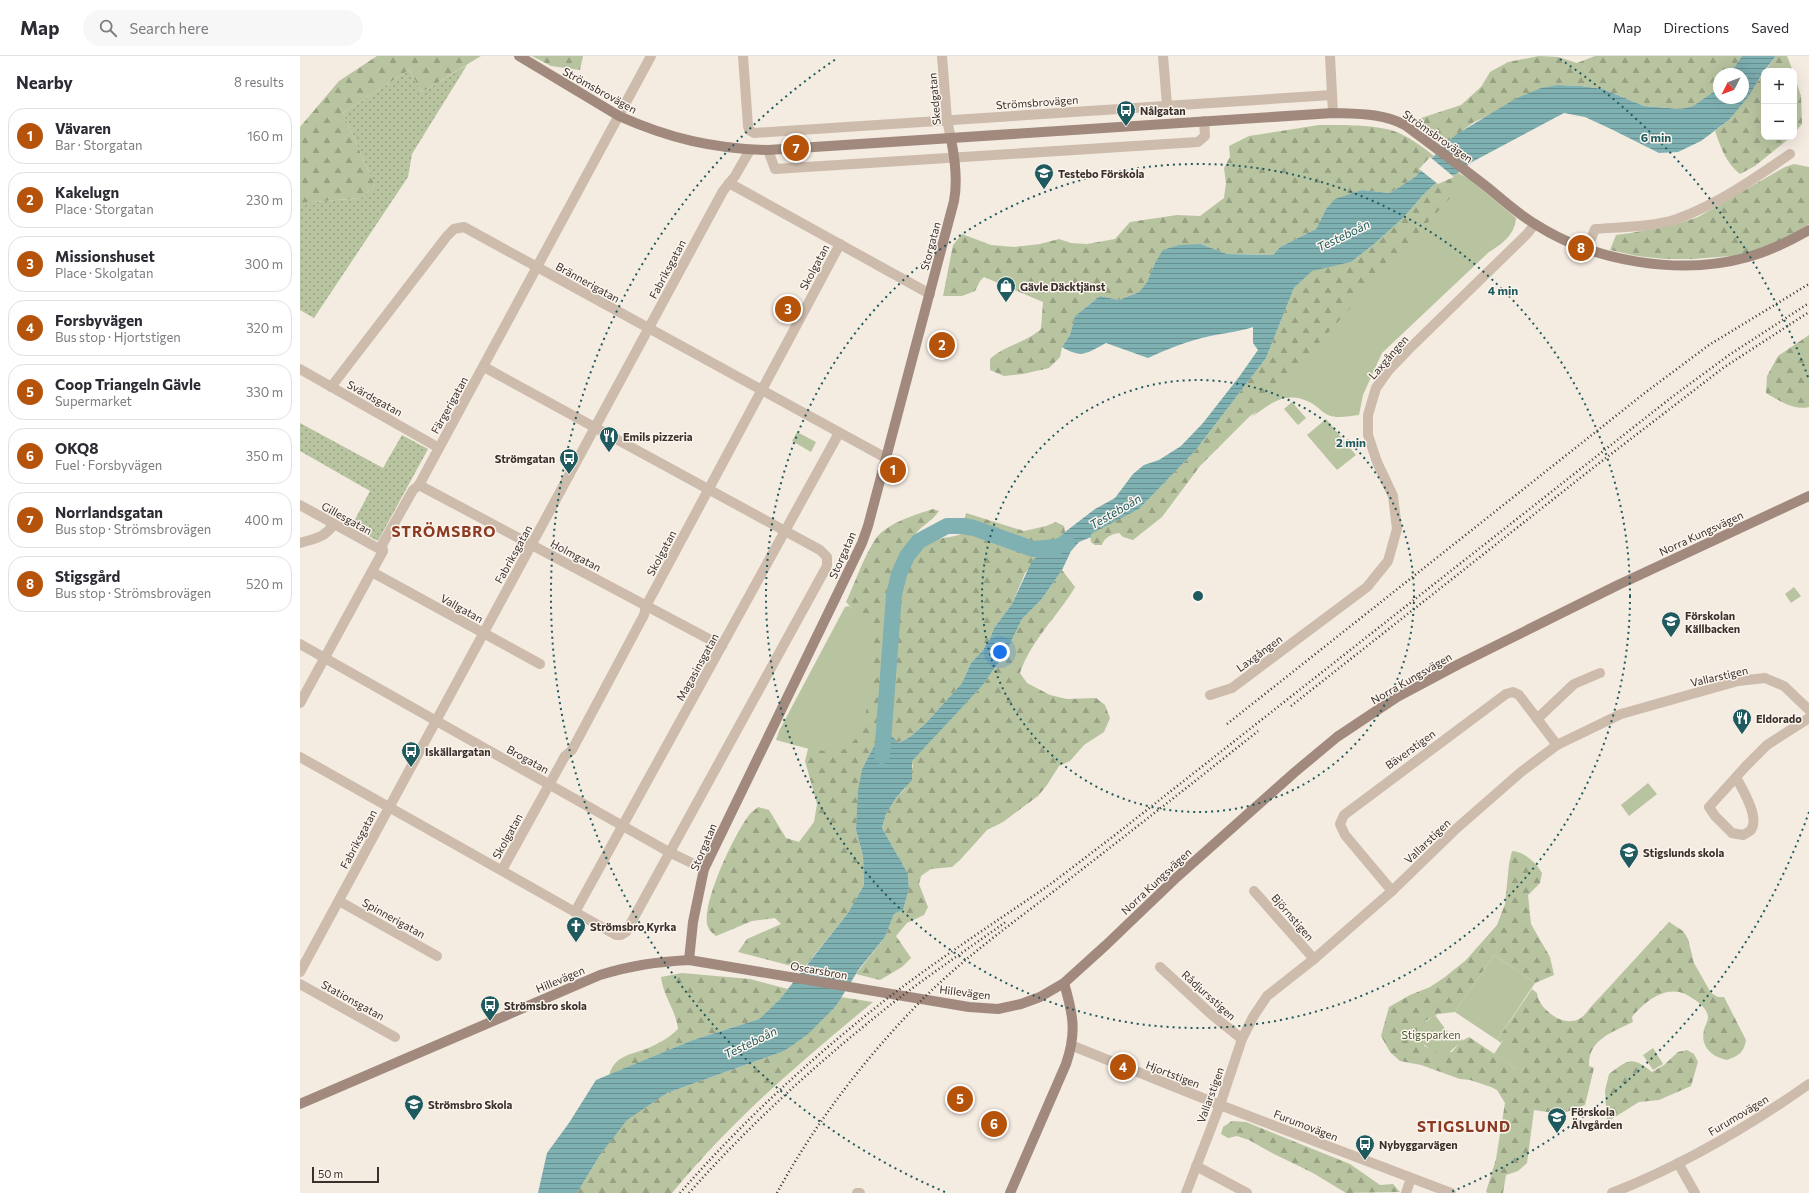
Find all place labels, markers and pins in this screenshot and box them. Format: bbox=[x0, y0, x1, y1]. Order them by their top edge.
bus stop icon: Nålgatan bbox=[1115, 99, 1137, 127]
place label: Nålgatan bbox=[1140, 104, 1186, 117]
pin: 7 bbox=[783, 133, 809, 163]
school or university icon: Testebo Förskola bbox=[1033, 162, 1055, 190]
place label: Testebo Förskola bbox=[1058, 167, 1145, 180]
pin: 8 bbox=[1568, 233, 1594, 263]
shop icon: Gävle Däcktjänst bbox=[995, 275, 1017, 303]
place label: Gävle Däcktjänst bbox=[1020, 280, 1106, 293]
pin: 3 bbox=[775, 294, 801, 324]
pin: 2 bbox=[929, 330, 955, 360]
restaurant icon: Emils pizzeria bbox=[598, 425, 620, 453]
place label: Emils pizzeria bbox=[623, 430, 693, 443]
bus stop icon: Strömgatan bbox=[558, 447, 580, 475]
place label: Strömgatan bbox=[495, 452, 555, 465]
pin: 1 bbox=[880, 455, 906, 485]
centre of rings bbox=[1191, 589, 1205, 603]
place label: Förskolan Källbacken bbox=[1685, 609, 1740, 635]
school or university icon: Förskolan Källbacken bbox=[1660, 610, 1682, 638]
restaurant icon: Eldorado bbox=[1731, 707, 1753, 735]
place label: Eldorado bbox=[1756, 712, 1802, 725]
bus stop icon: Iskällargatan bbox=[400, 740, 422, 768]
place label: Iskällargatan bbox=[425, 745, 491, 758]
school or university icon: Stigslunds skola bbox=[1618, 841, 1640, 869]
place label: Stigslunds skola bbox=[1643, 846, 1724, 859]
church icon: Strömsbro Kyrka bbox=[565, 915, 587, 943]
place label: Strömsbro Kyrka bbox=[590, 920, 676, 933]
bus stop icon: Strömsbro skola bbox=[479, 994, 501, 1022]
place label: Strömsbro skola bbox=[504, 999, 587, 1012]
pin: 4 bbox=[1110, 1052, 1136, 1082]
pin: 5 bbox=[947, 1084, 973, 1114]
school or university icon: Strömsbro Skola bbox=[403, 1093, 425, 1121]
place label: Strömsbro Skola bbox=[428, 1098, 513, 1111]
place label: Förskola Älvgården bbox=[1571, 1105, 1622, 1131]
school or university icon: Förskola Älvgården bbox=[1546, 1106, 1568, 1134]
pin: 6 bbox=[981, 1109, 1007, 1139]
bus stop icon: Nybyggarvägen bbox=[1354, 1133, 1376, 1161]
place label: Nybyggarvägen bbox=[1379, 1138, 1458, 1151]

